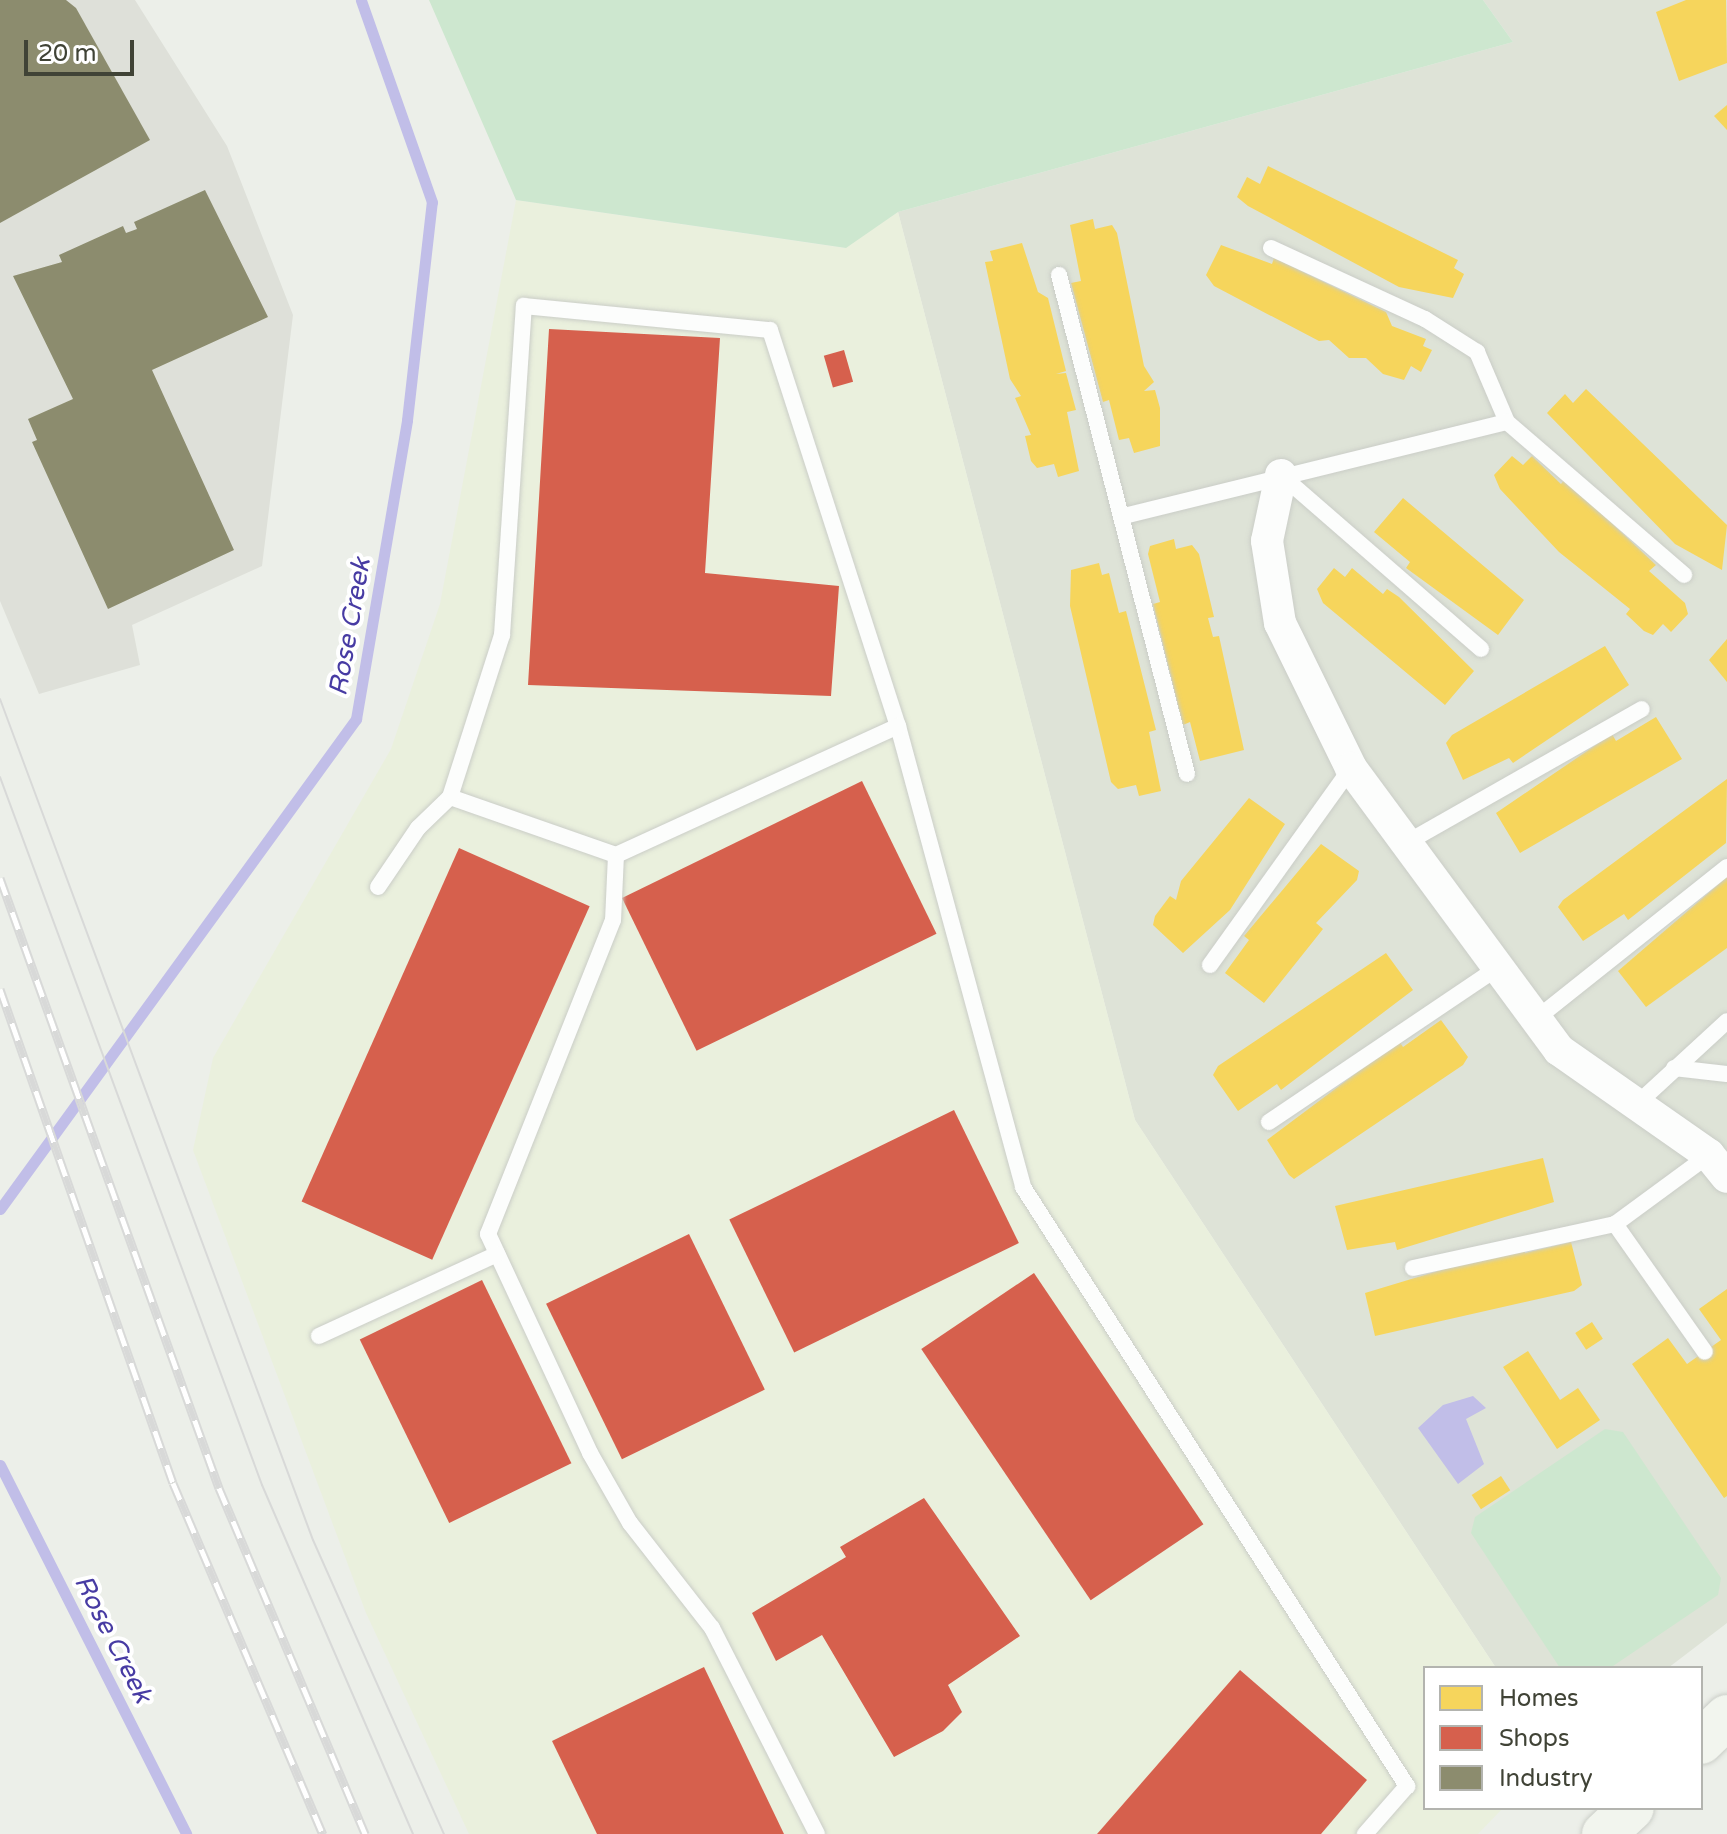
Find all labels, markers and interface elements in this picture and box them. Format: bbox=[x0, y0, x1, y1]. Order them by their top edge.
scale bar bbox=[28, 24, 138, 74]
text: 20 m bbox=[38, 39, 96, 68]
water label: Rose Creek bbox=[323, 556, 377, 698]
water label: Rose Creek bbox=[67, 1570, 159, 1708]
legend bbox=[1423, 1666, 1703, 1810]
text: Homes bbox=[1499, 1684, 1579, 1713]
text: Shops bbox=[1499, 1724, 1569, 1753]
text: Industry bbox=[1499, 1764, 1593, 1793]

